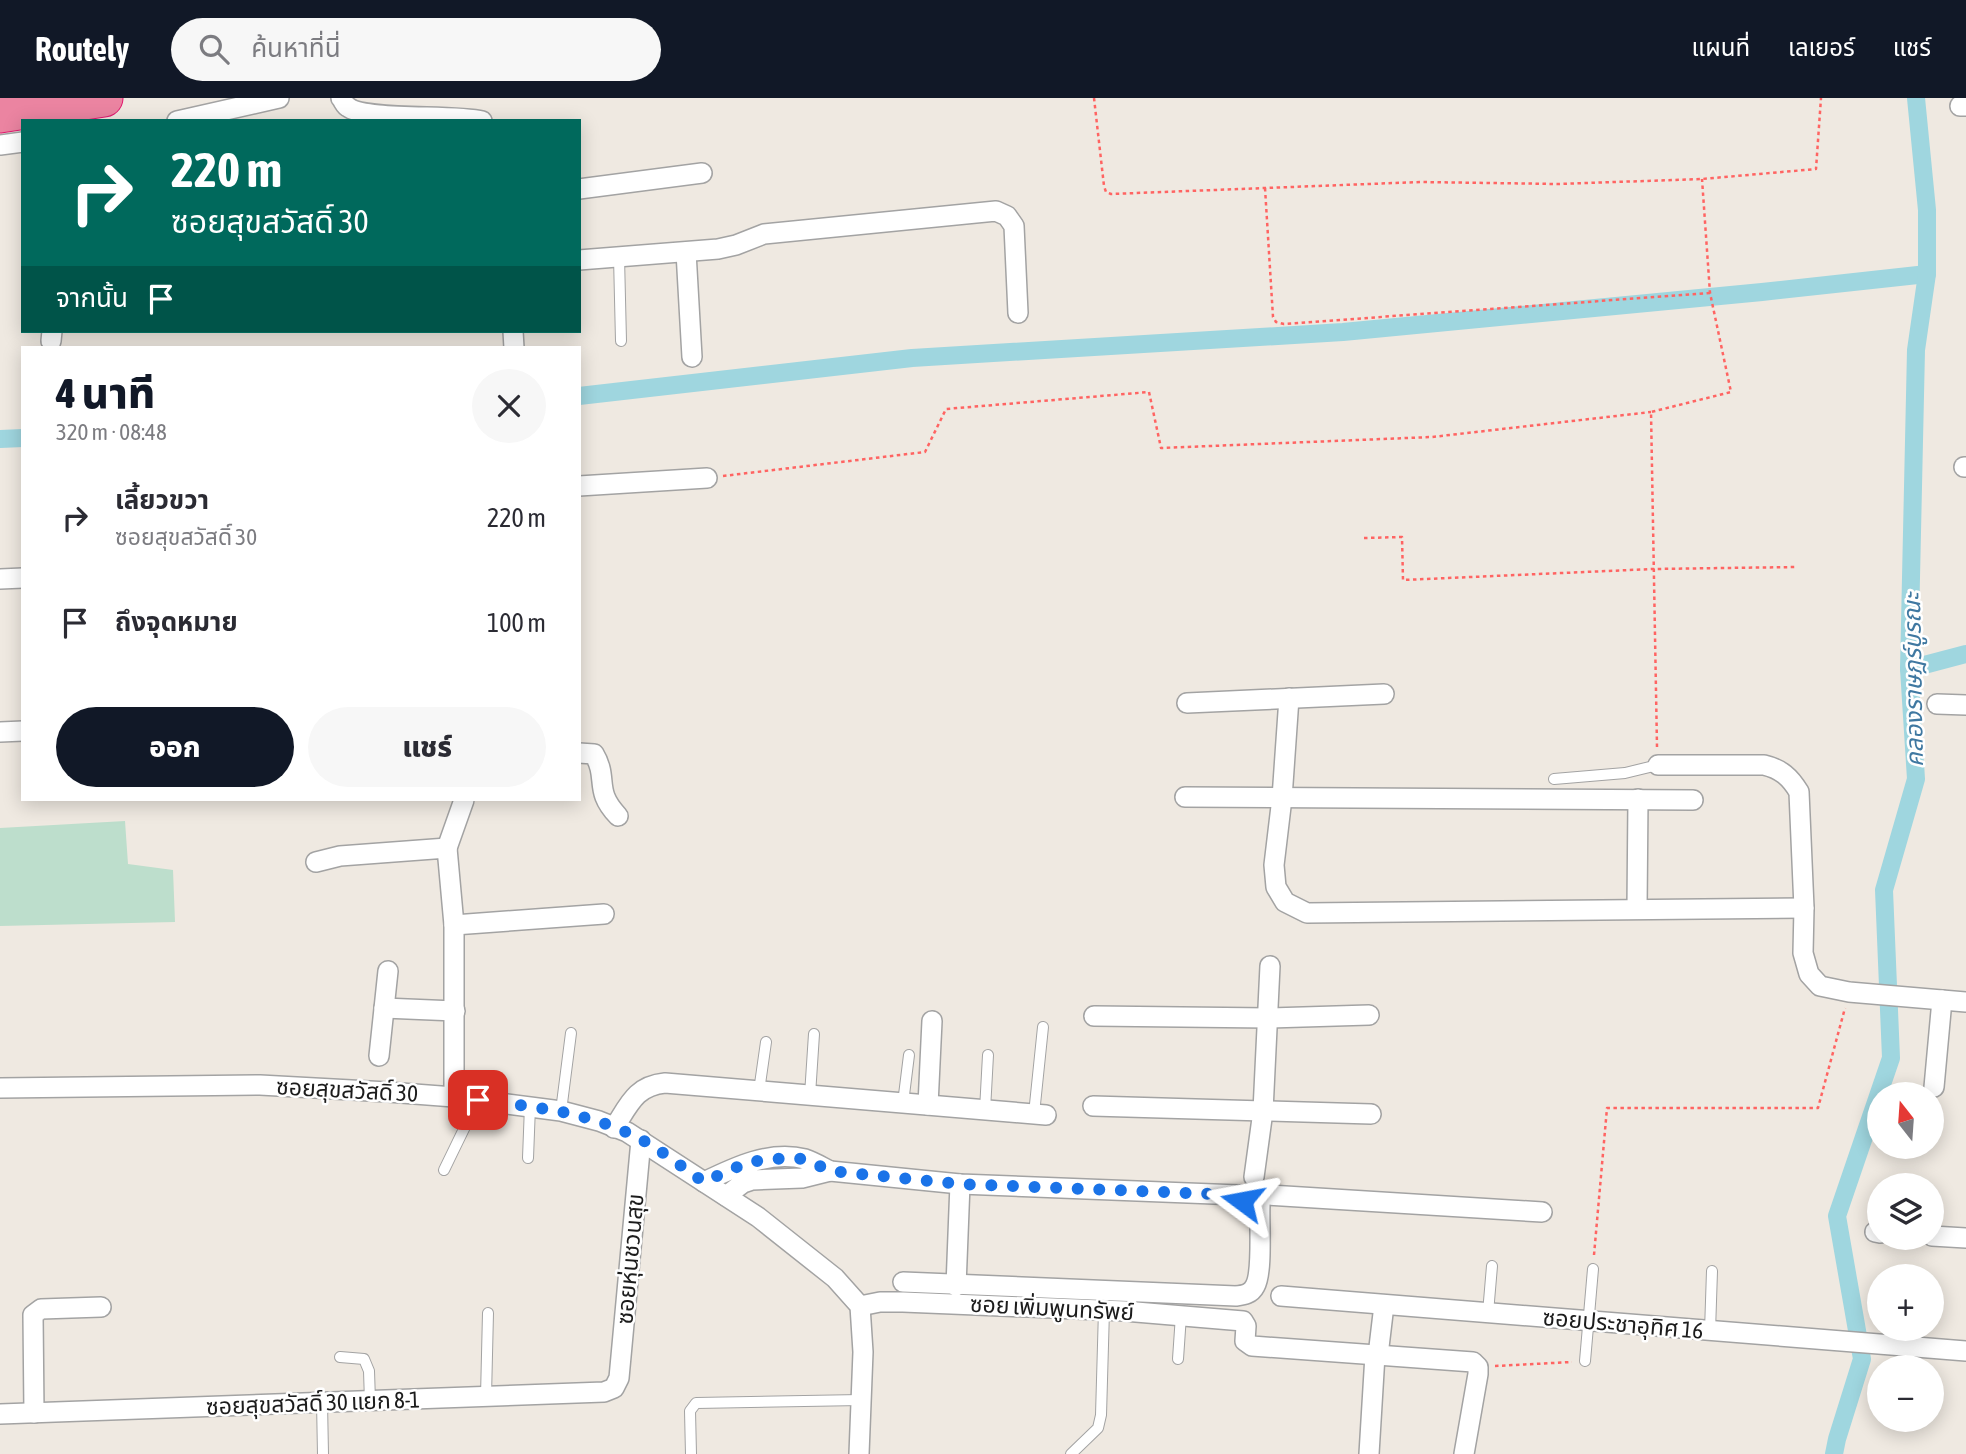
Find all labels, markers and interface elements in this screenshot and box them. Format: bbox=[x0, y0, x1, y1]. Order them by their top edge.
search box bbox=[171, 18, 661, 81]
text: Routely bbox=[35, 30, 129, 68]
icon: search bbox=[195, 30, 233, 68]
text: ค้นหาที่นี่ bbox=[251, 33, 341, 63]
text: แผนที่ bbox=[1692, 34, 1750, 61]
text: เลเยอร์ bbox=[1788, 34, 1855, 61]
text: แชร์ bbox=[1893, 34, 1931, 61]
text: 220 m bbox=[171, 141, 282, 197]
icon: right bbox=[56, 147, 147, 238]
text: ซอยสุขสวัสดิ์ 30 bbox=[171, 203, 369, 240]
icon: arrive bbox=[142, 280, 180, 318]
text: จากนั้น bbox=[56, 283, 128, 313]
text: 4 นาที bbox=[56, 369, 155, 417]
button: close bbox=[472, 369, 546, 443]
text: 320 m · 08:48 bbox=[56, 419, 167, 445]
text: เลี้ยวขวา bbox=[115, 485, 209, 515]
icon: right bbox=[56, 499, 94, 537]
text: 220 m bbox=[487, 503, 546, 533]
text: ซอยสุขสวัสดิ์ 30 bbox=[115, 524, 257, 550]
water label: คลองราษฎร์บูรณะ bbox=[1898, 591, 1930, 767]
icon: arrive bbox=[56, 604, 94, 642]
text: ถึงจุดหมาย bbox=[115, 607, 238, 637]
text: 100 m bbox=[487, 608, 546, 638]
button: ออก bbox=[56, 707, 294, 787]
button: แชร์ bbox=[308, 707, 546, 787]
pin bbox=[448, 1070, 508, 1130]
street label: ซอยสุขสวัสดิ์ 30 bbox=[275, 1073, 419, 1108]
icon: arrive bbox=[459, 1081, 497, 1119]
north arrow bbox=[1867, 1082, 1944, 1158]
map controls bbox=[1867, 1082, 1944, 1432]
position arrow bbox=[1205, 1164, 1279, 1238]
button: layers bbox=[1867, 1173, 1944, 1250]
street label: ซอยหุ่นชวนสุข bbox=[611, 1193, 650, 1326]
button: + bbox=[1867, 1264, 1944, 1341]
street label: ซอย เพิ่มพูนทรัพย์ bbox=[969, 1289, 1135, 1327]
street label: ซอยประชาอุทิศ 16 bbox=[1542, 1304, 1704, 1345]
button: − bbox=[1867, 1355, 1944, 1432]
street label: ซอยสุขสวัสดิ์ 30 แยก 8-1 bbox=[205, 1386, 421, 1421]

